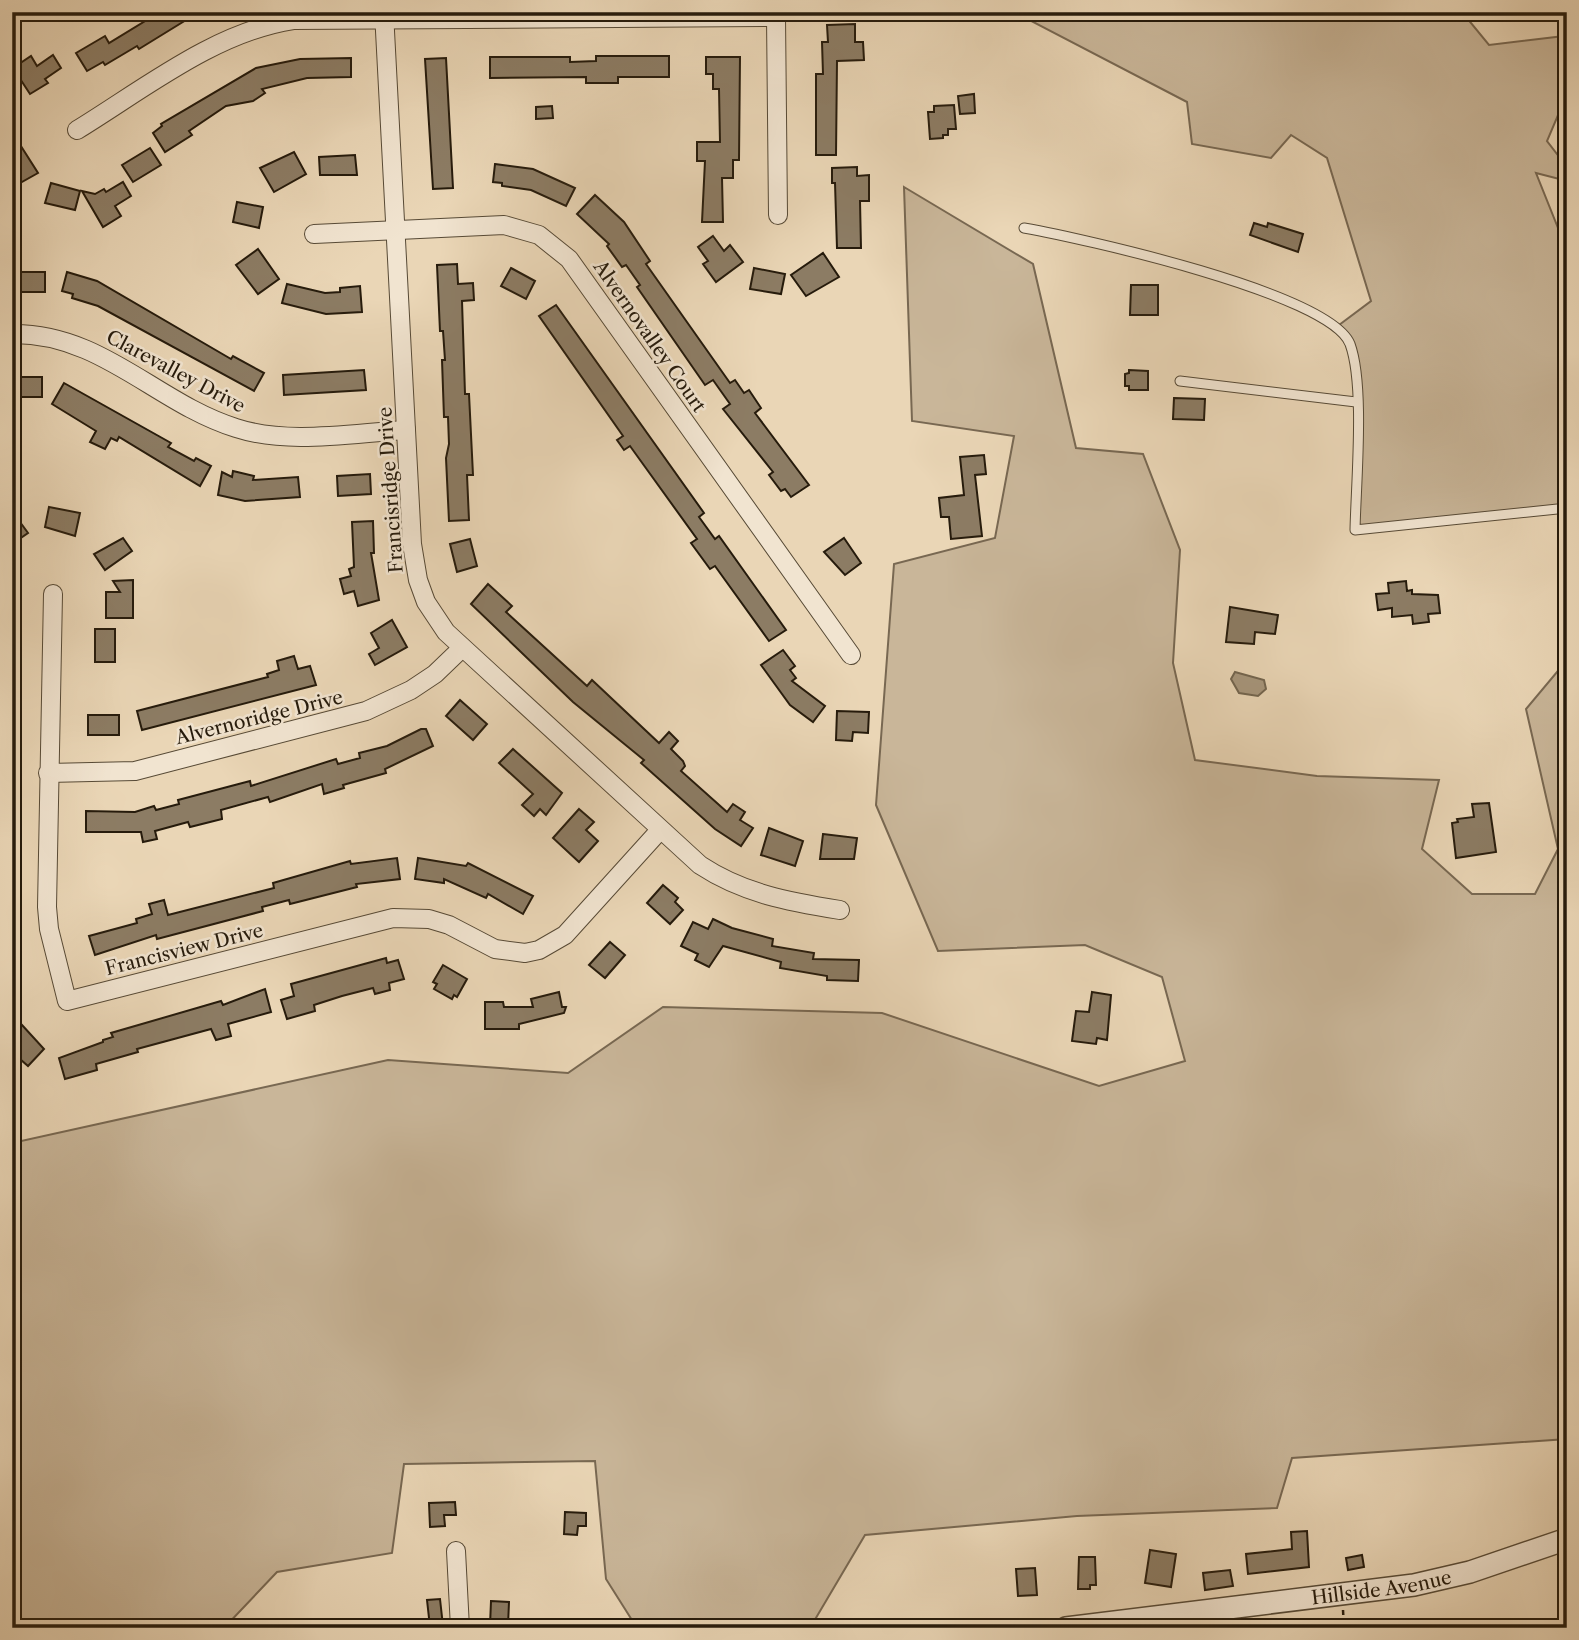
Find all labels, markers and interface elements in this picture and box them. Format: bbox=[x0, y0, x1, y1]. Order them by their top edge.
street label: Alvernovalley Court bbox=[588, 255, 711, 417]
street label: Clarevalley Drive bbox=[102, 325, 249, 418]
street label: Francisridge Drive bbox=[373, 406, 408, 574]
street label: Alvernoridge Drive bbox=[172, 686, 345, 750]
street label: Francisview Drive bbox=[103, 919, 265, 980]
street label: Hillside Avenue bbox=[1310, 1566, 1454, 1610]

